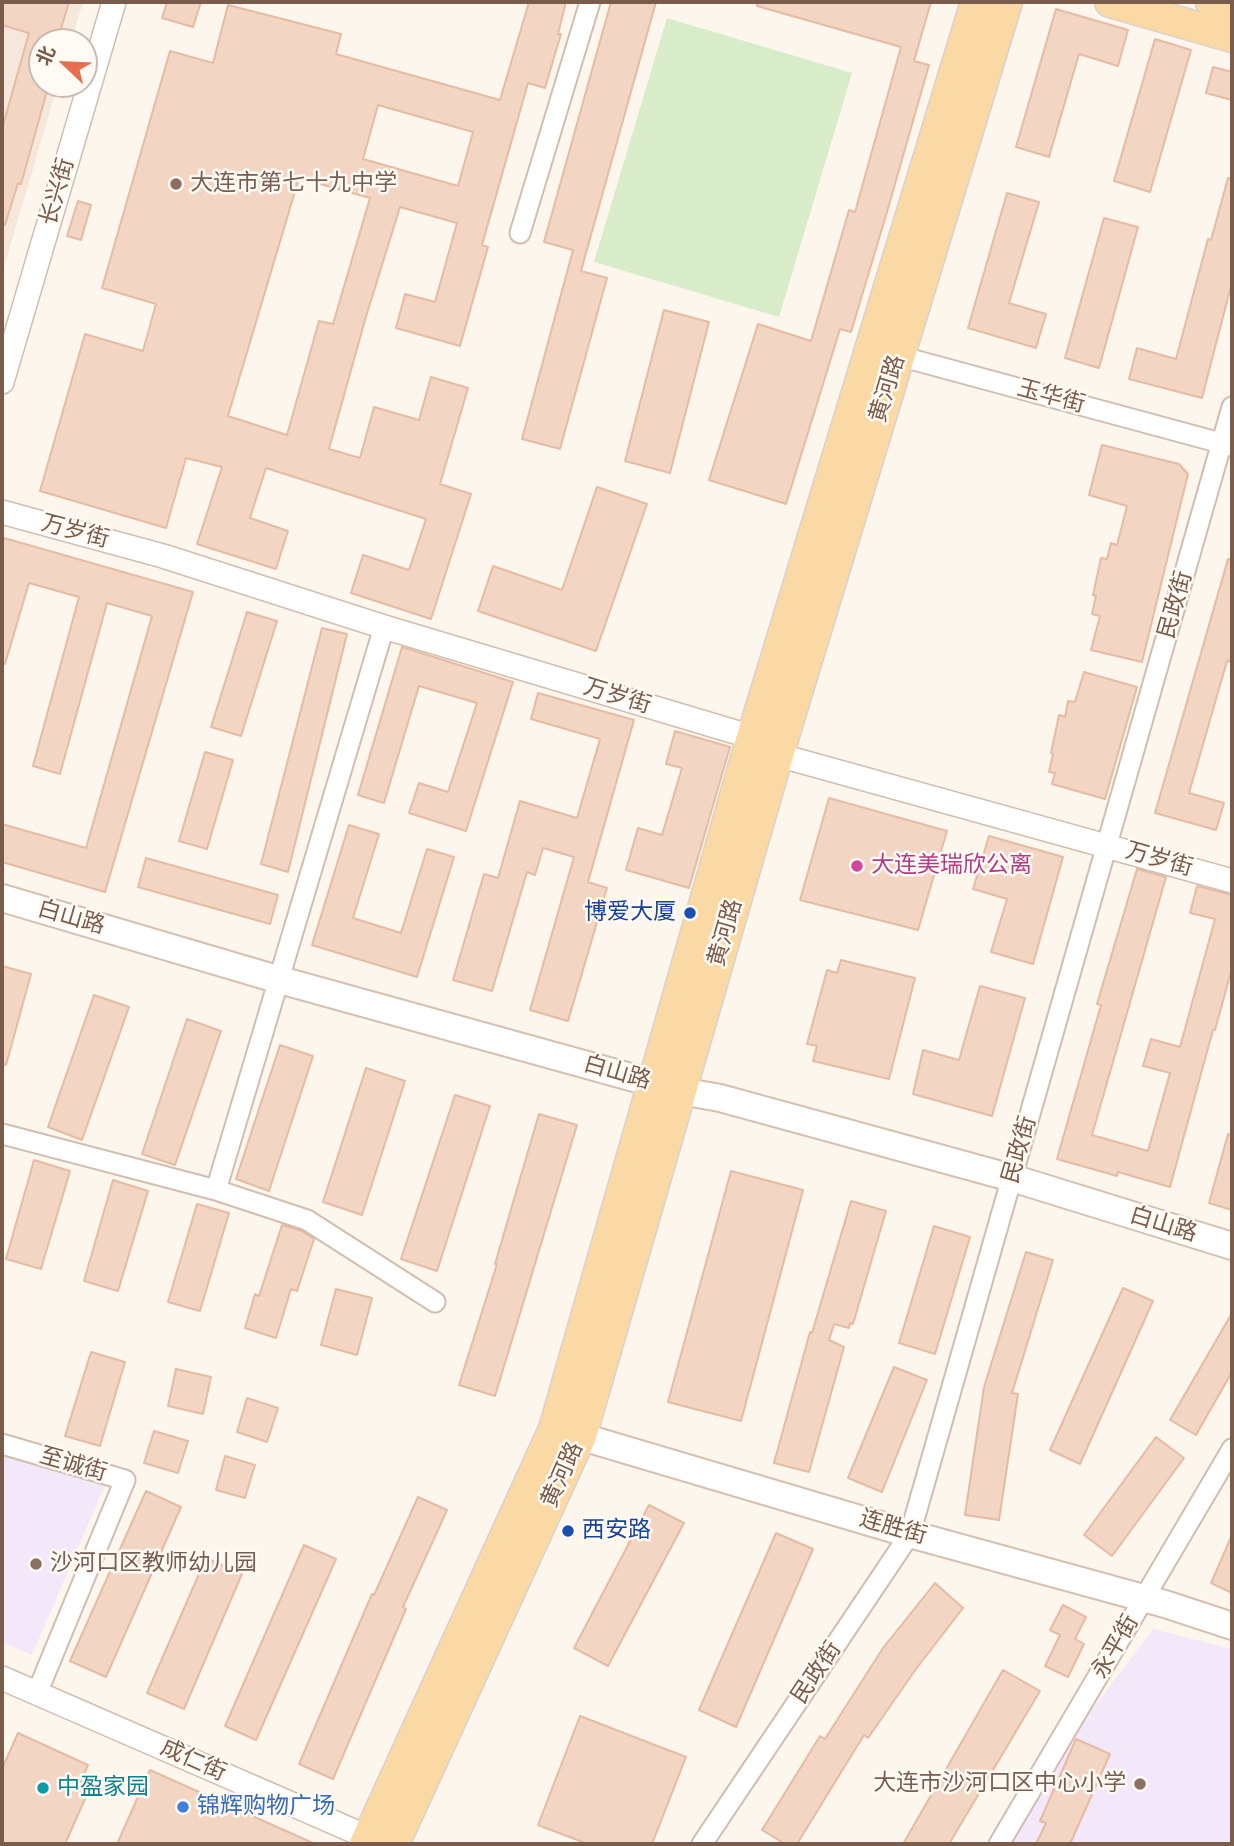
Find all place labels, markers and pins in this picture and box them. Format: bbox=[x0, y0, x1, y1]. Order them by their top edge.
place label: 大连市第七十九中学 bbox=[190, 170, 397, 198]
marker: 大连市第七十九中学 bbox=[168, 176, 184, 192]
place label: 大连美瑞欣公离 bbox=[871, 852, 1032, 880]
marker: 大连美瑞欣公离 bbox=[849, 858, 865, 874]
place label: 博爱大厦 bbox=[584, 899, 676, 927]
marker: 博爱大厦 bbox=[682, 905, 698, 921]
place label: 西安路 bbox=[582, 1517, 651, 1545]
marker: 西安路 bbox=[560, 1523, 576, 1539]
place label: 沙河口区教师幼儿园 bbox=[50, 1550, 257, 1578]
marker: 沙河口区教师幼儿园 bbox=[28, 1556, 44, 1572]
place label: 大连市沙河口区中心小学 bbox=[873, 1770, 1126, 1798]
place label: 中盈家园 bbox=[57, 1774, 149, 1802]
marker: 大连市沙河口区中心小学 bbox=[1132, 1776, 1148, 1792]
marker: 中盈家园 bbox=[35, 1780, 51, 1796]
place label: 锦辉购物广场 bbox=[197, 1793, 335, 1821]
marker: 锦辉购物广场 bbox=[175, 1799, 191, 1815]

